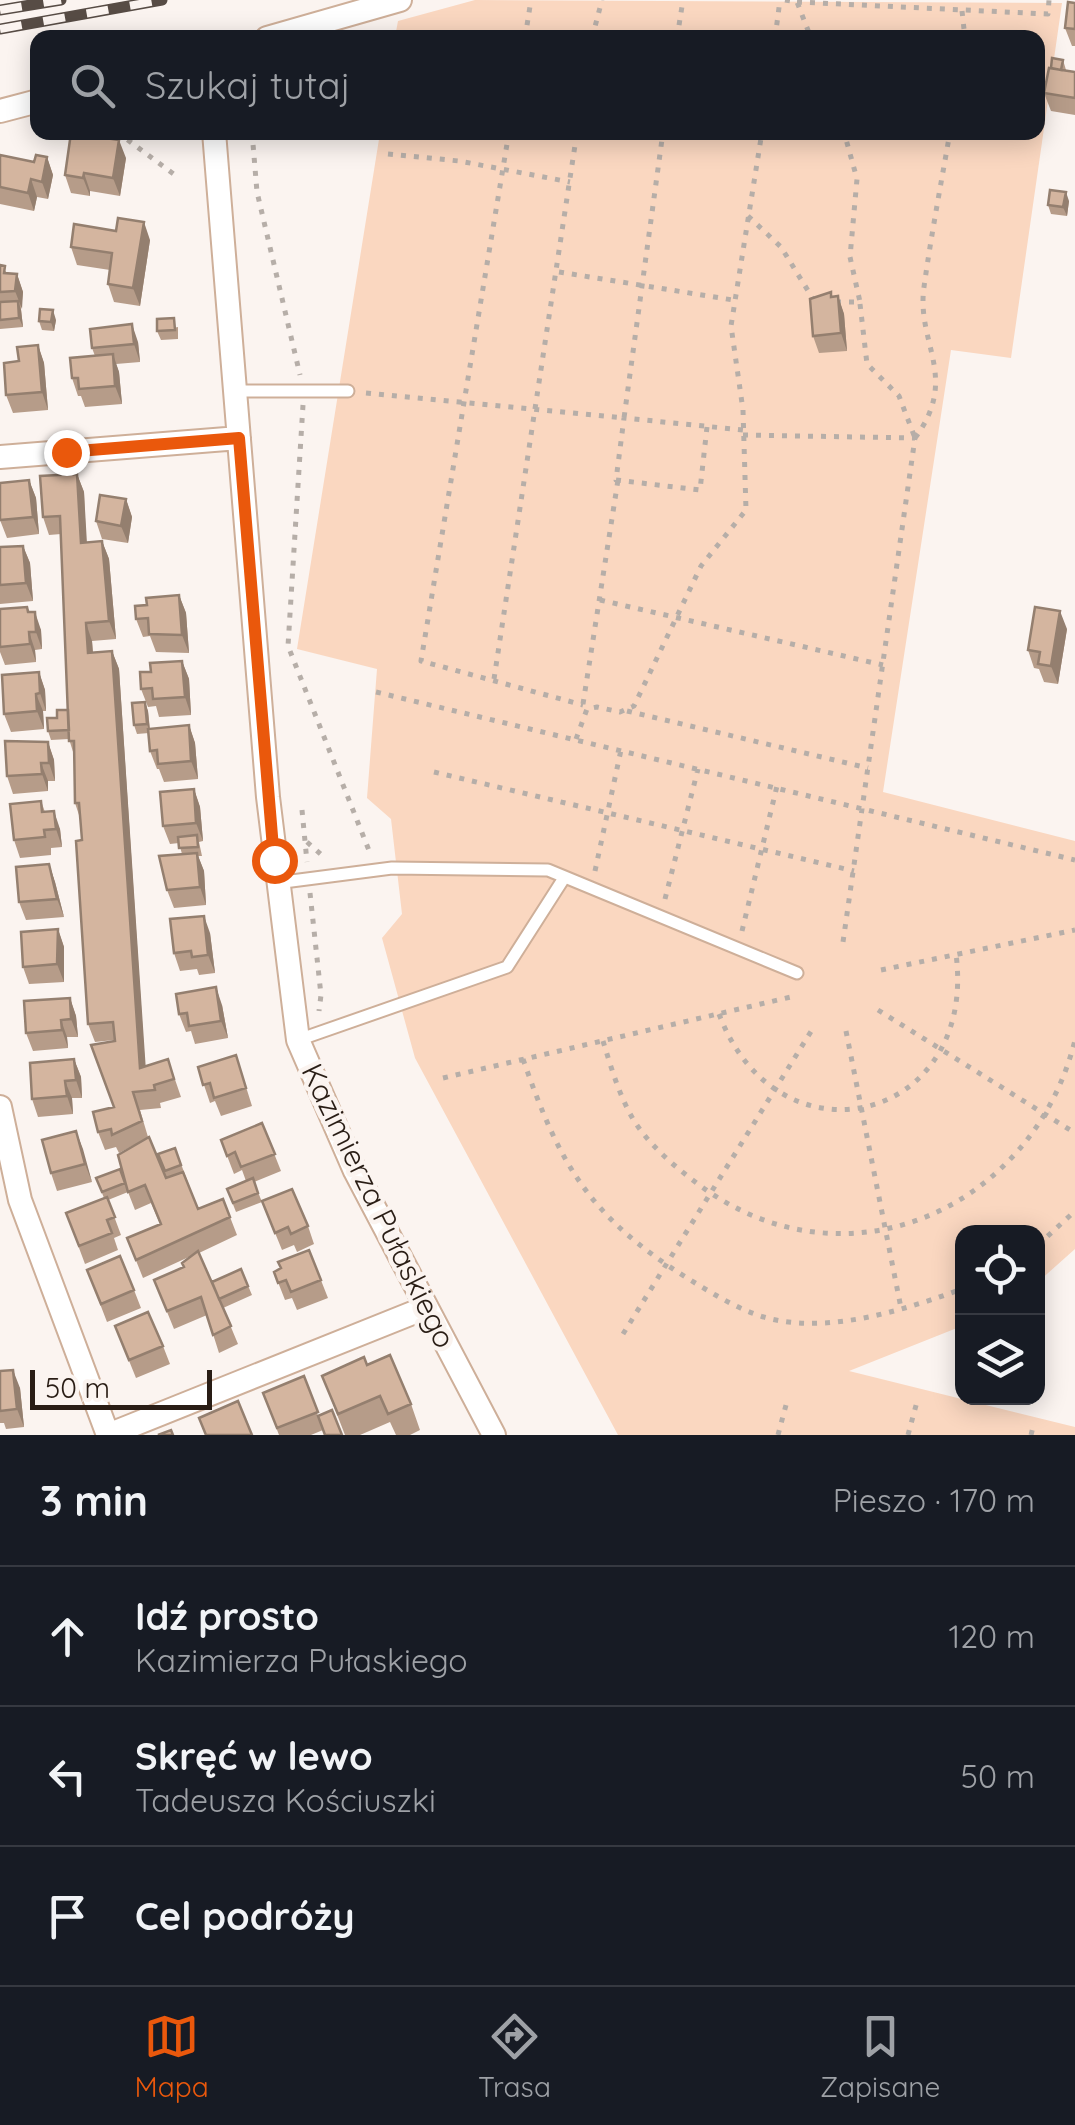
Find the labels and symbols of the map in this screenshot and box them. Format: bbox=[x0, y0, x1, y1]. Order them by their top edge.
route end bbox=[44, 430, 90, 476]
route start bbox=[252, 838, 298, 884]
street label: Kazimierza Pułaskiego bbox=[293, 1057, 464, 1354]
scale bar bbox=[30, 1365, 212, 1410]

